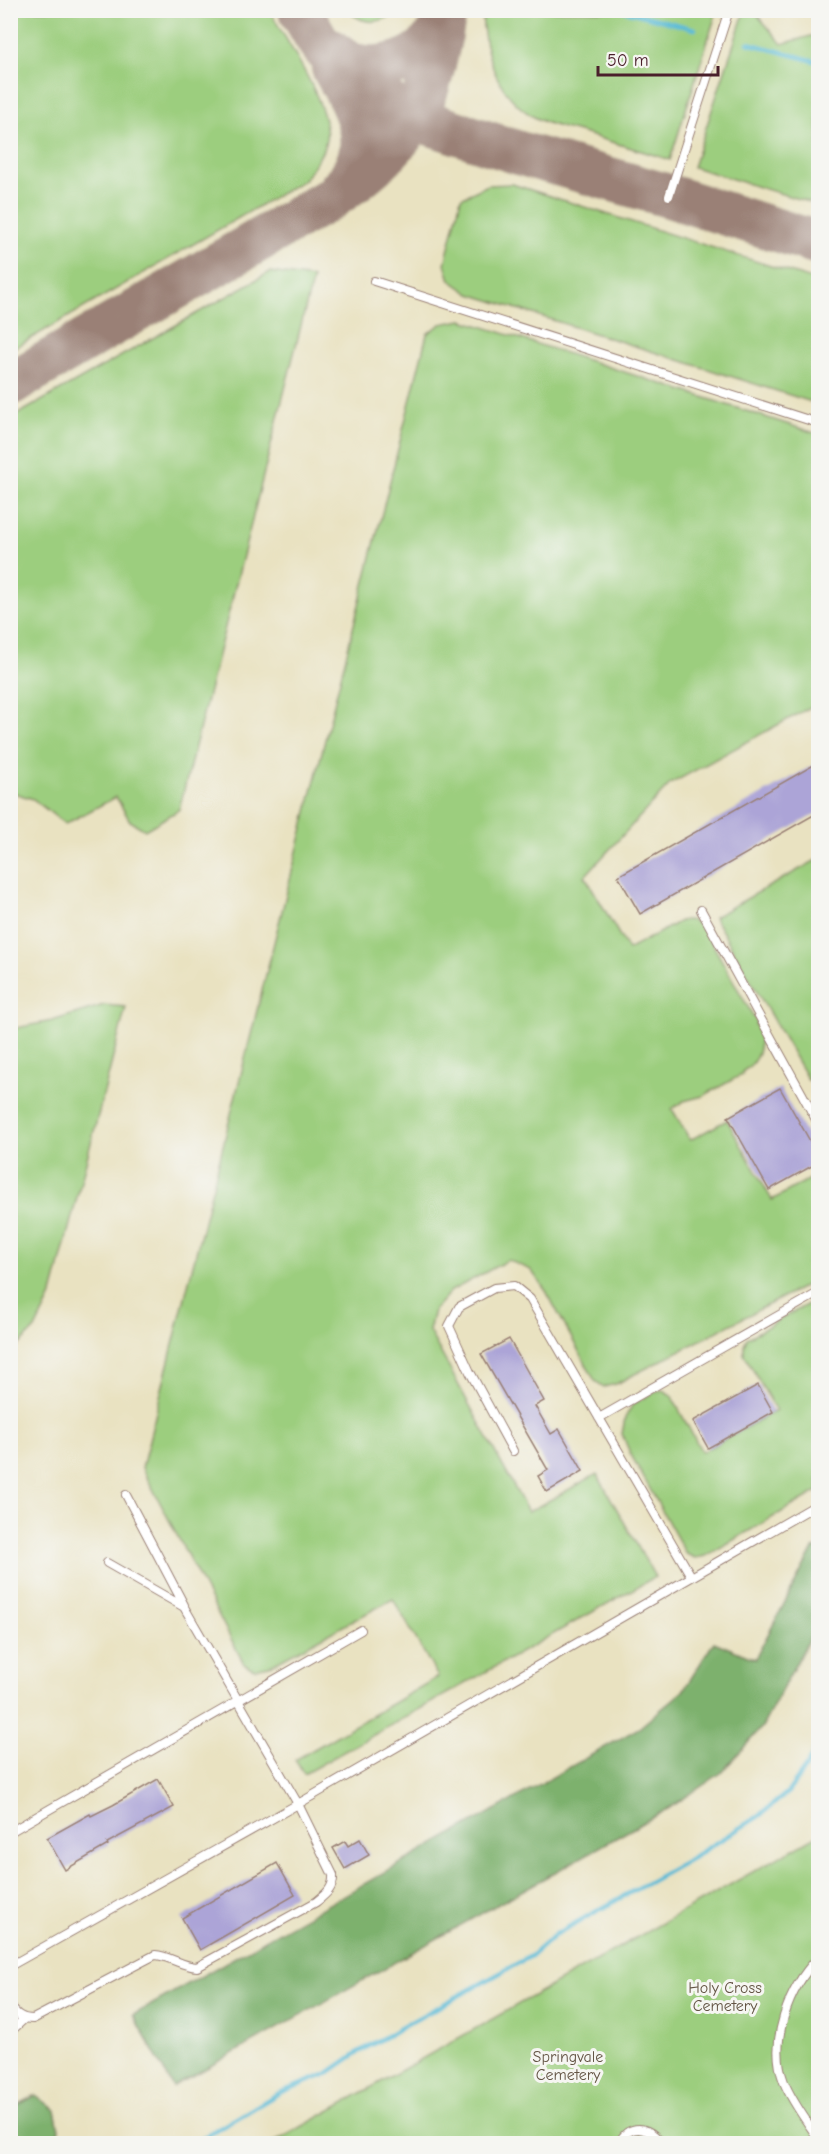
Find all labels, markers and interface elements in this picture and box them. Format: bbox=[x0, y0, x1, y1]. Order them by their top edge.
scale bar bbox=[598, 39, 718, 77]
text: 50 m bbox=[607, 50, 649, 71]
park label: Holy Cross Cemetery bbox=[688, 1979, 762, 2015]
park label: Springvale Cemetery bbox=[533, 2048, 603, 2084]

